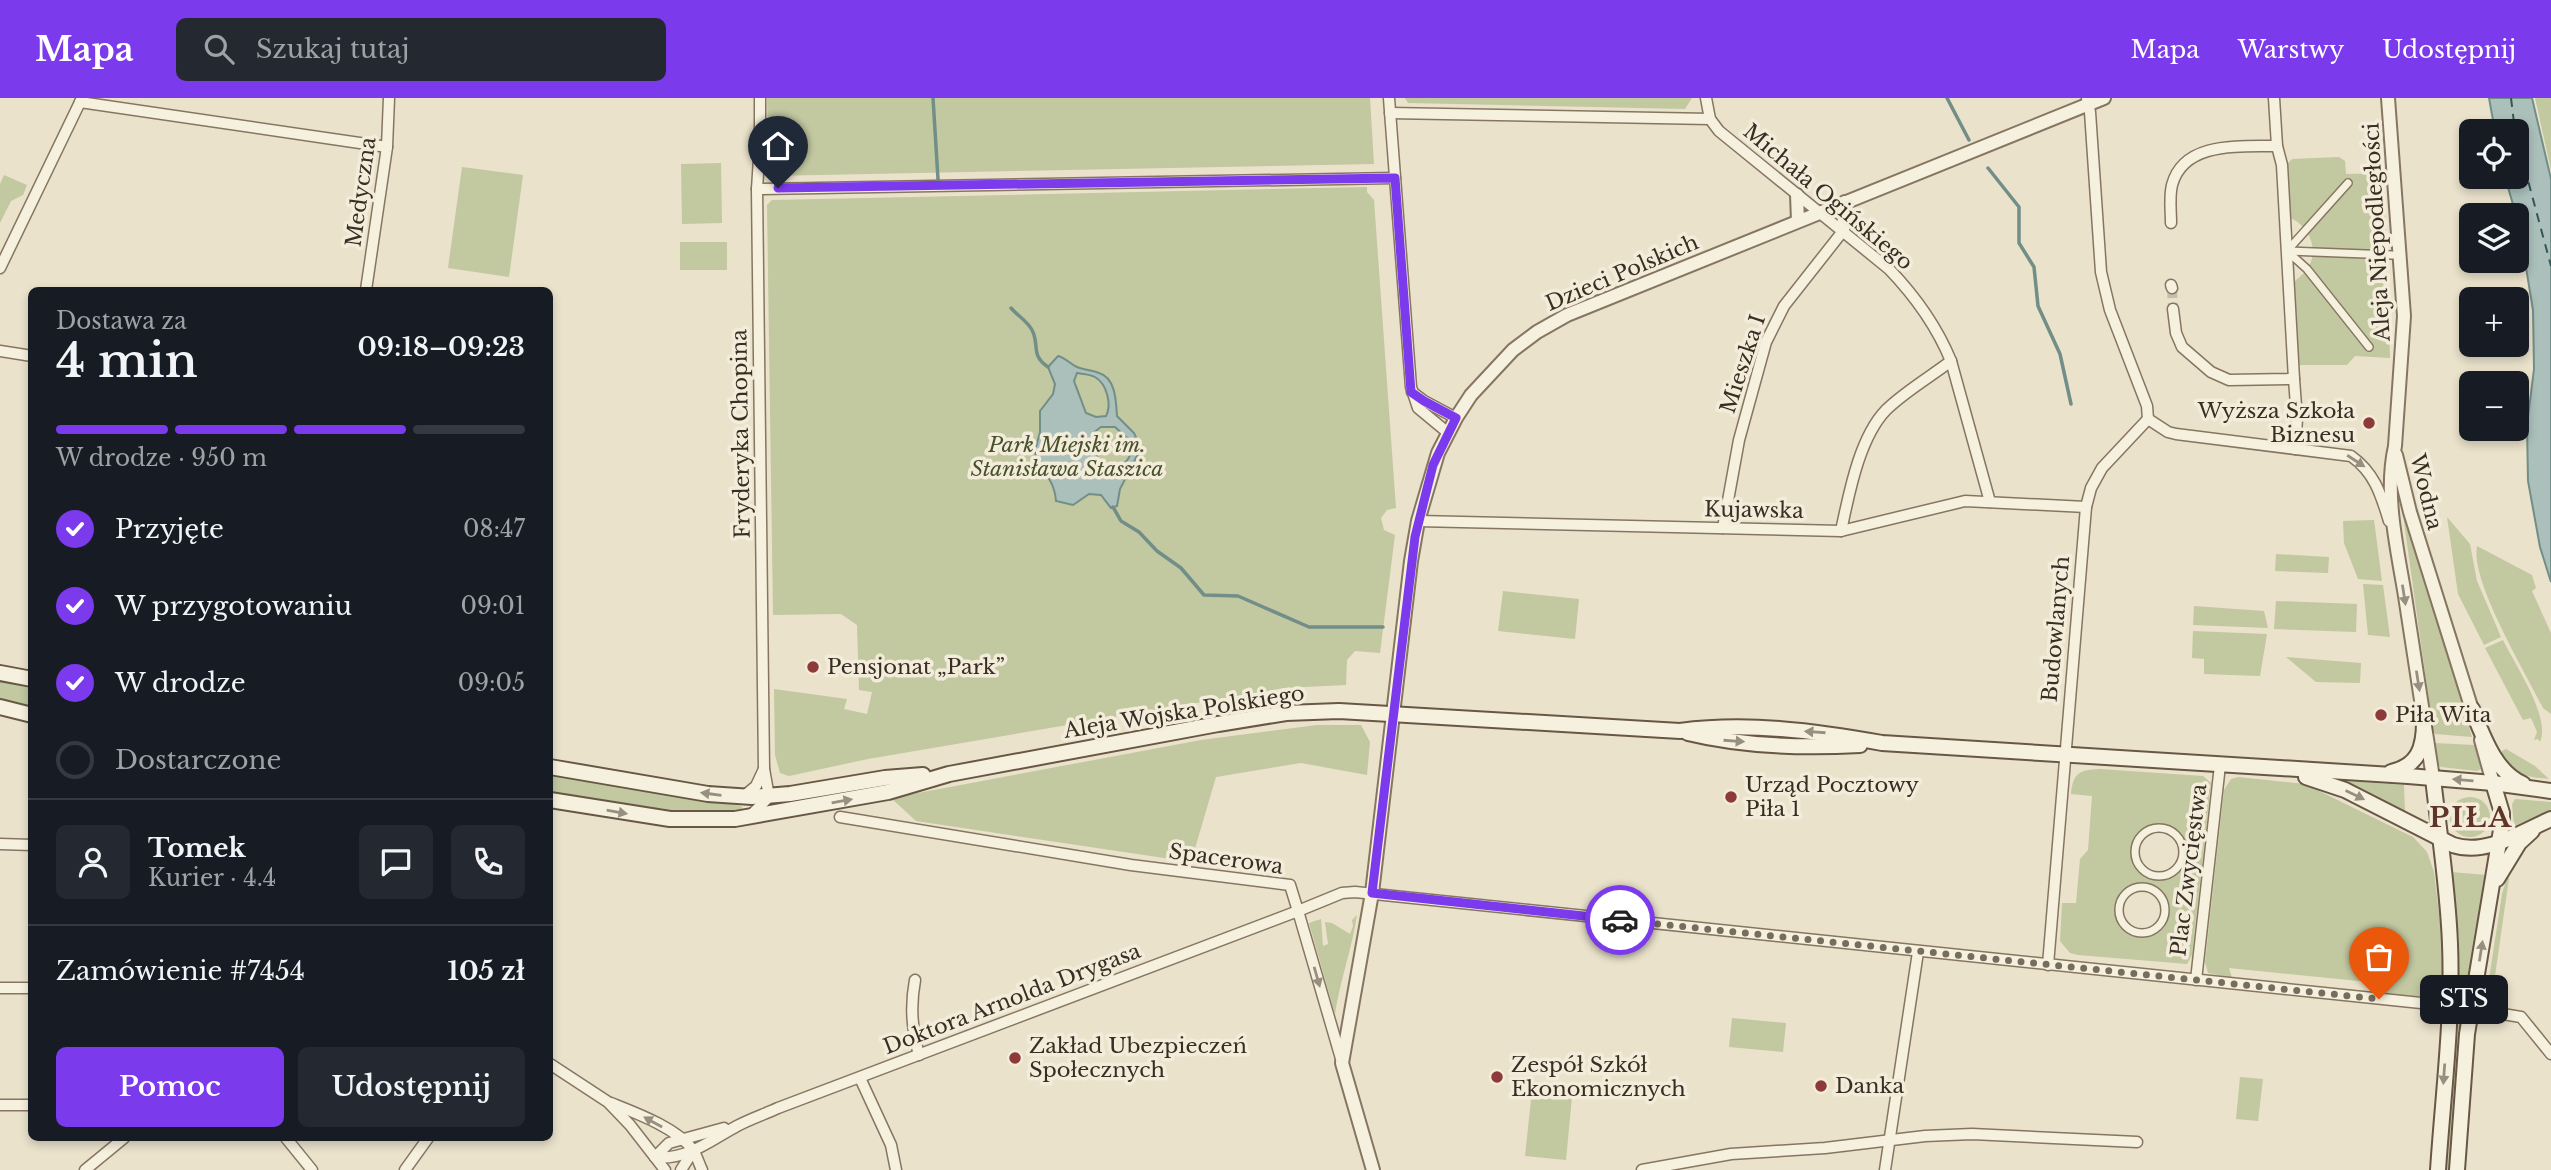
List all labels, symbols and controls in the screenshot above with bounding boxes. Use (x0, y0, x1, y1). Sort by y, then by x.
search box (176, 18, 666, 81)
text: Mapa (35, 29, 134, 70)
icon: search (200, 30, 238, 68)
text: Szukaj tutaj (256, 33, 409, 65)
text: Mapa (2131, 35, 2200, 64)
text: Warstwy (2238, 35, 2344, 64)
text: Udostępnij (2382, 35, 2516, 64)
pin (748, 116, 808, 188)
street label: Michała Ogińskiego (1738, 118, 1918, 276)
map controls (2459, 119, 2529, 441)
button: locate (2459, 119, 2529, 189)
street label: Aleja Niepodległości (2358, 122, 2396, 343)
icon: home (759, 127, 797, 165)
street label: Medyczna (340, 135, 382, 249)
button: layers (2459, 203, 2529, 273)
street label: Dzieci Polskich (1542, 229, 1702, 317)
button: + (2459, 287, 2529, 357)
text: Dostawa za (56, 307, 187, 335)
street label: Mieszka I (1715, 311, 1771, 417)
street label: Fryderyka Chopina (726, 329, 756, 539)
text: 09:18–09:23 (357, 331, 525, 363)
text: 4 min (56, 332, 198, 389)
button: − (2459, 371, 2529, 441)
place label: Wyższa Szkoła Biznesu (2197, 398, 2355, 448)
marker: Wyższa Szkoła Biznesu (2361, 415, 2377, 431)
park label: Park Miejski im. Stanisława Staszica (970, 432, 1164, 482)
text: W drodze · 950 m (56, 444, 267, 472)
street label: Wodna (2404, 450, 2448, 533)
one-way arrow (2346, 455, 2366, 468)
street label: Kujawska (1704, 496, 1804, 524)
icon: check (56, 510, 94, 548)
text: Przyjęte (115, 513, 224, 545)
text: 08:47 (463, 515, 525, 543)
street label: Budowlanych (2037, 555, 2075, 703)
one-way arrow (2399, 584, 2410, 606)
icon: check (56, 587, 94, 625)
text: W przygotowaniu (115, 590, 352, 622)
text: 09:01 (461, 592, 525, 620)
place label: Pensjonat „Park” (827, 654, 1005, 680)
marker: Pensjonat „Park” (805, 659, 821, 675)
icon: check (56, 664, 94, 702)
text: W drodze (115, 667, 246, 699)
text: 09:05 (458, 669, 525, 697)
one-way arrow (2413, 670, 2424, 692)
street label: Aleja Wojska Polskiego (1061, 680, 1306, 744)
place label: Piła Wita (2395, 702, 2492, 728)
marker: Piła Wita (2373, 707, 2389, 723)
one-way arrow (1803, 726, 1825, 737)
one-way arrow (1723, 735, 1745, 746)
text: Dostarczone (115, 744, 281, 776)
place label: Urząd Pocztowy Piła 1 (1745, 772, 1920, 822)
one-way arrow (2452, 774, 2474, 785)
street label: Plac Zwycięstwa (2166, 782, 2213, 958)
one-way arrow (700, 788, 722, 799)
marker: Urząd Pocztowy Piła 1 (1723, 789, 1739, 805)
one-way arrow (2345, 789, 2365, 801)
one-way arrow (831, 795, 853, 806)
district label: PIŁA (2429, 800, 2513, 835)
one-way arrow (606, 807, 628, 818)
button: person (56, 825, 130, 899)
button: chat (359, 825, 433, 899)
button: phone (451, 825, 525, 899)
text: Tomek (148, 832, 246, 864)
street label: Spacerowa (1167, 838, 1285, 880)
text: Kurier · 4.4 (148, 864, 276, 892)
courier (1585, 885, 1655, 955)
icon: car (1601, 901, 1639, 939)
pin (2349, 927, 2409, 999)
street label: Doktora Arnolda Drygasa (880, 938, 1145, 1060)
icon: bag (2360, 938, 2398, 976)
one-way arrow (2476, 940, 2487, 962)
text: Zamówienie #7454 (56, 955, 305, 987)
text: 105 zł (448, 955, 525, 987)
one-way arrow (1312, 966, 1322, 987)
callout: STS (2421, 974, 2508, 1024)
text: STS (2440, 985, 2488, 1013)
place label: Zakład Ubezpieczeń Społecznych (1029, 1033, 1247, 1083)
button: Pomoc (56, 1047, 284, 1127)
button: Udostępnij (298, 1047, 525, 1127)
marker: Zakład Ubezpieczeń Społecznych (1007, 1050, 1023, 1066)
place label: Zespół Szkół Ekonomicznych (1511, 1052, 1686, 1102)
one-way arrow (2439, 1063, 2450, 1085)
marker: Zespół Szkół Ekonomicznych (1489, 1069, 1505, 1085)
place label: Danka (1835, 1073, 1904, 1099)
marker: Danka (1813, 1078, 1829, 1094)
one-way arrow (643, 1116, 663, 1128)

